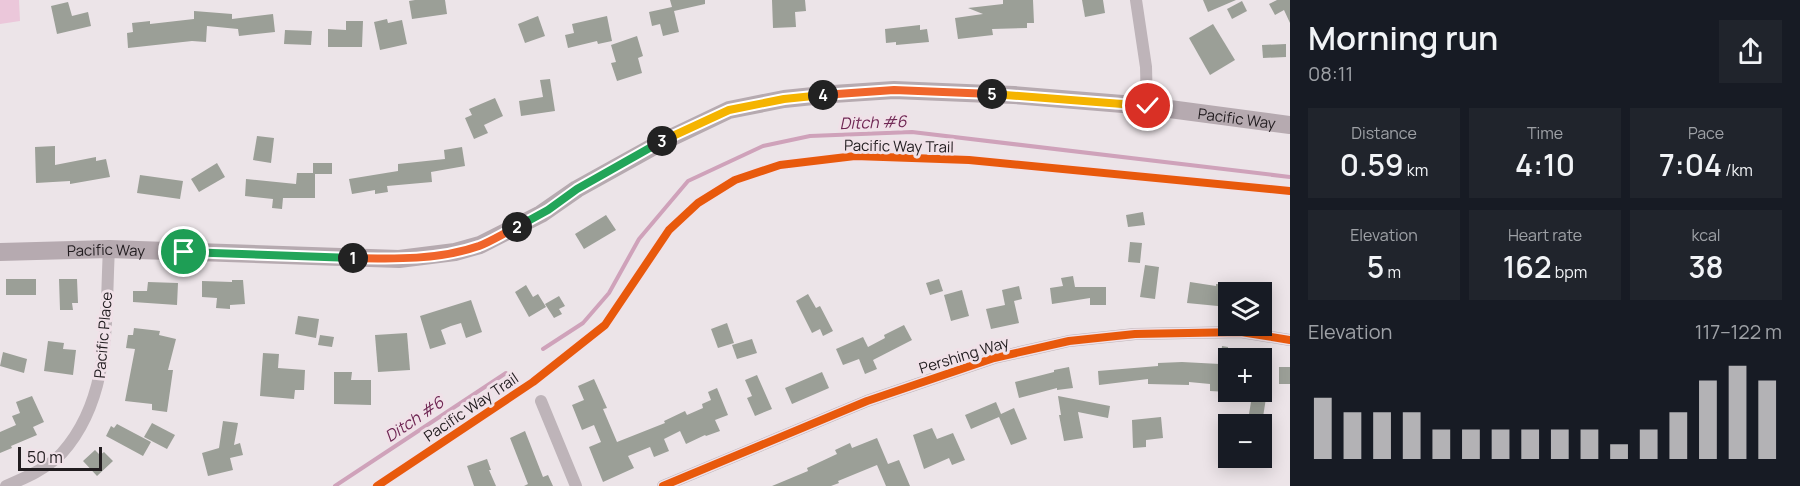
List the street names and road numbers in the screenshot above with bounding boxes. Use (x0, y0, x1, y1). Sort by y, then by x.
street label: Pacific Way (1197, 102, 1277, 134)
street label: Pacific Way Trail (844, 135, 954, 157)
street label: Pacific Way (67, 238, 145, 261)
street label: Pacific Place (89, 291, 117, 379)
street label: Pershing Way (916, 331, 1012, 379)
street label: Pacific Way Trail (420, 368, 522, 446)

